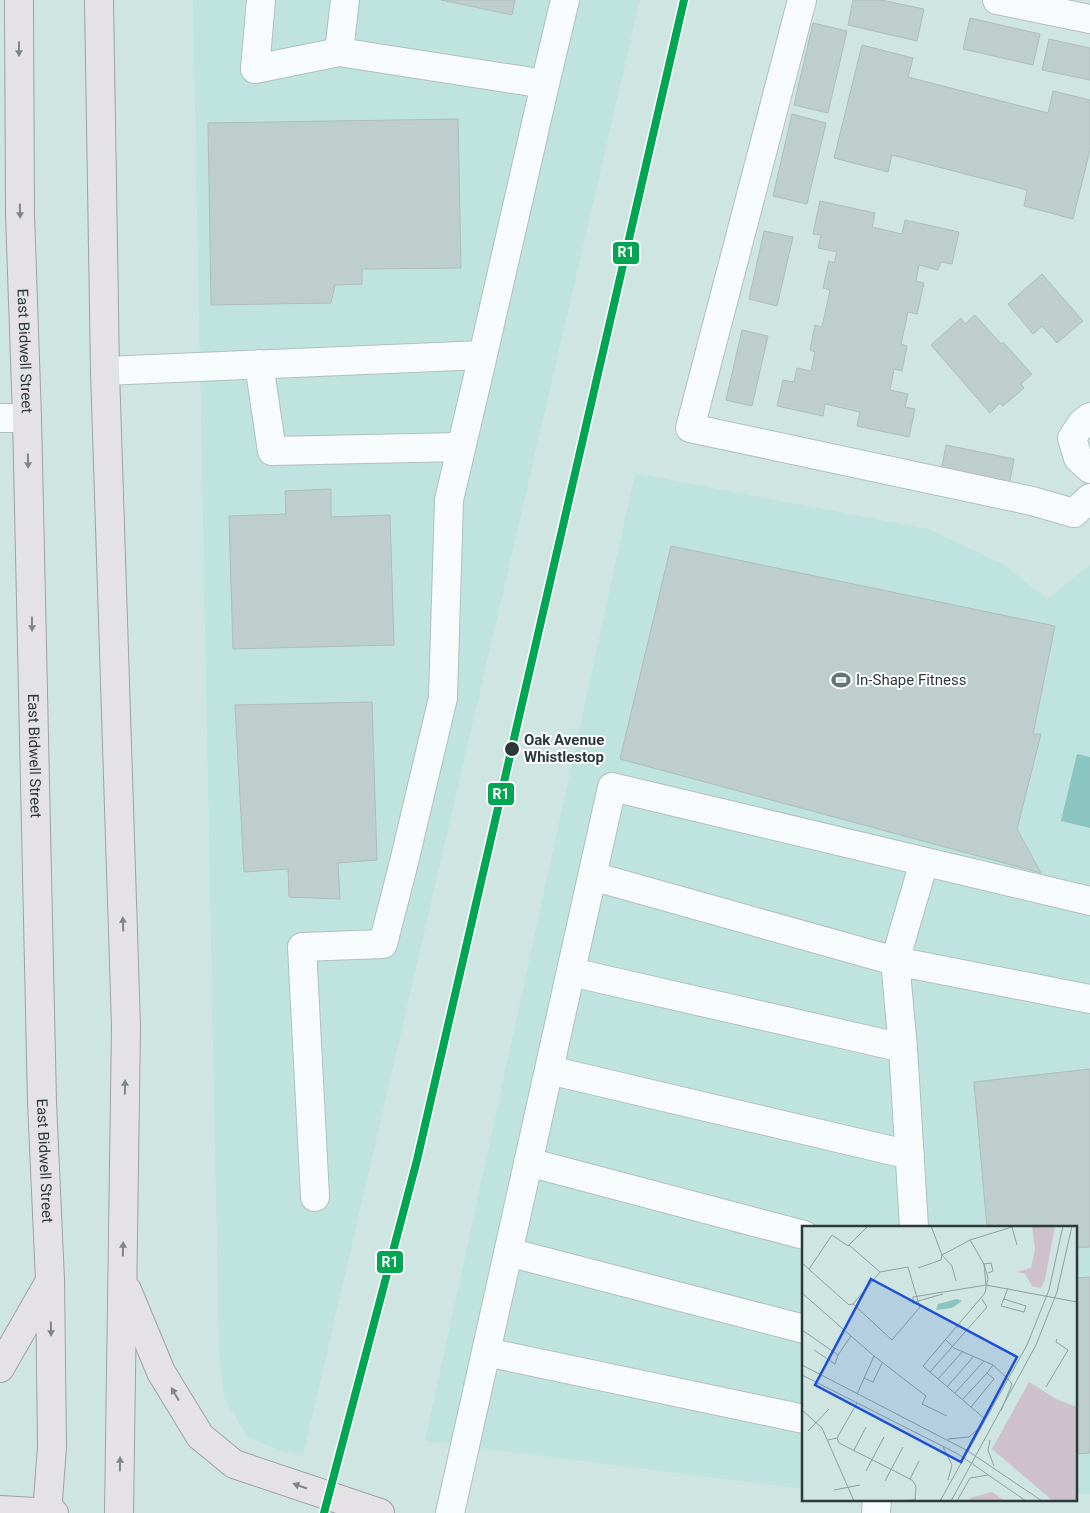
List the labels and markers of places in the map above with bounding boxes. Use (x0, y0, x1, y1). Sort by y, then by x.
sports icon: In-Shape Fitness (830, 669, 852, 691)
place label: In-Shape Fitness (856, 671, 967, 689)
place label: Oak Avenue Whistlestop (524, 731, 604, 766)
marker: Oak Avenue Whistlestop (503, 740, 521, 758)

